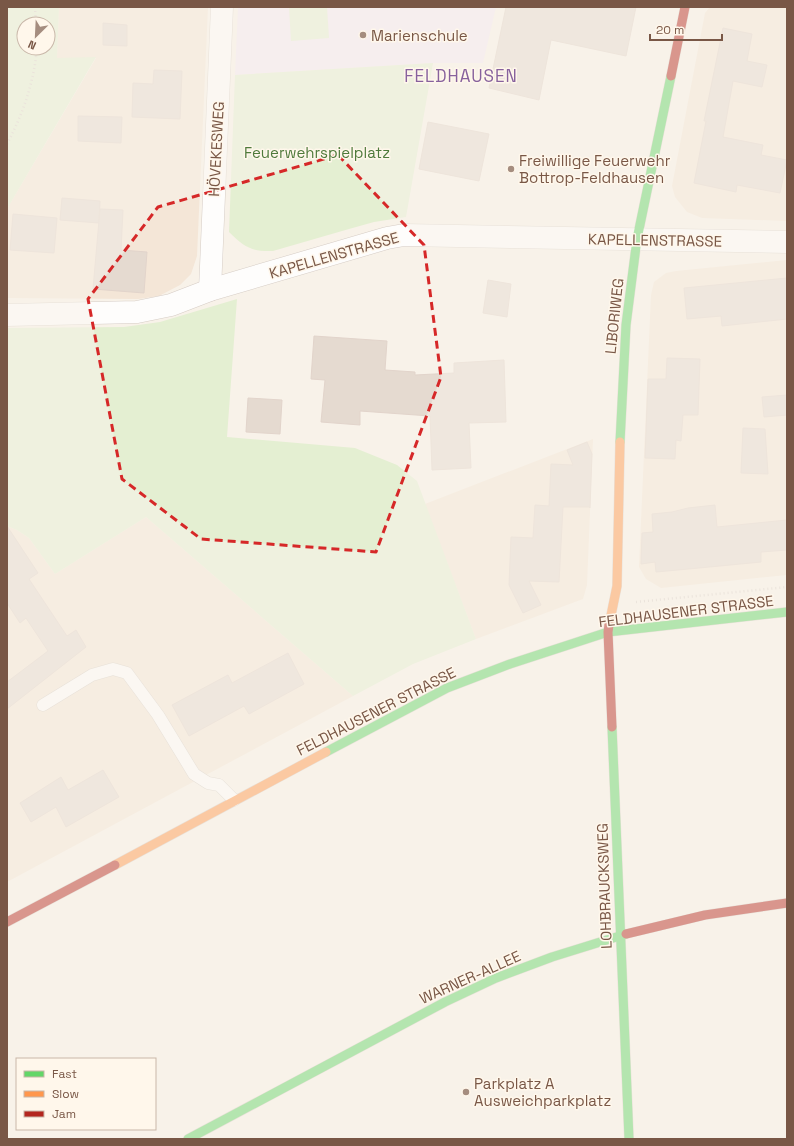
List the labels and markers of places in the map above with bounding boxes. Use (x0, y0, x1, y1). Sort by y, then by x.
place label: Marienschule (371, 26, 468, 45)
marker: Marienschule (358, 30, 368, 40)
place label: Freiwillige Feuerwehr Bottrop-Feldhausen (519, 151, 671, 187)
marker: Freiwillige Feuerwehr Bottrop-Feldhausen (506, 164, 516, 174)
place label: Parkplatz A Ausweichparkplatz (474, 1074, 611, 1110)
marker: Parkplatz A Ausweichparkplatz (461, 1087, 471, 1097)

